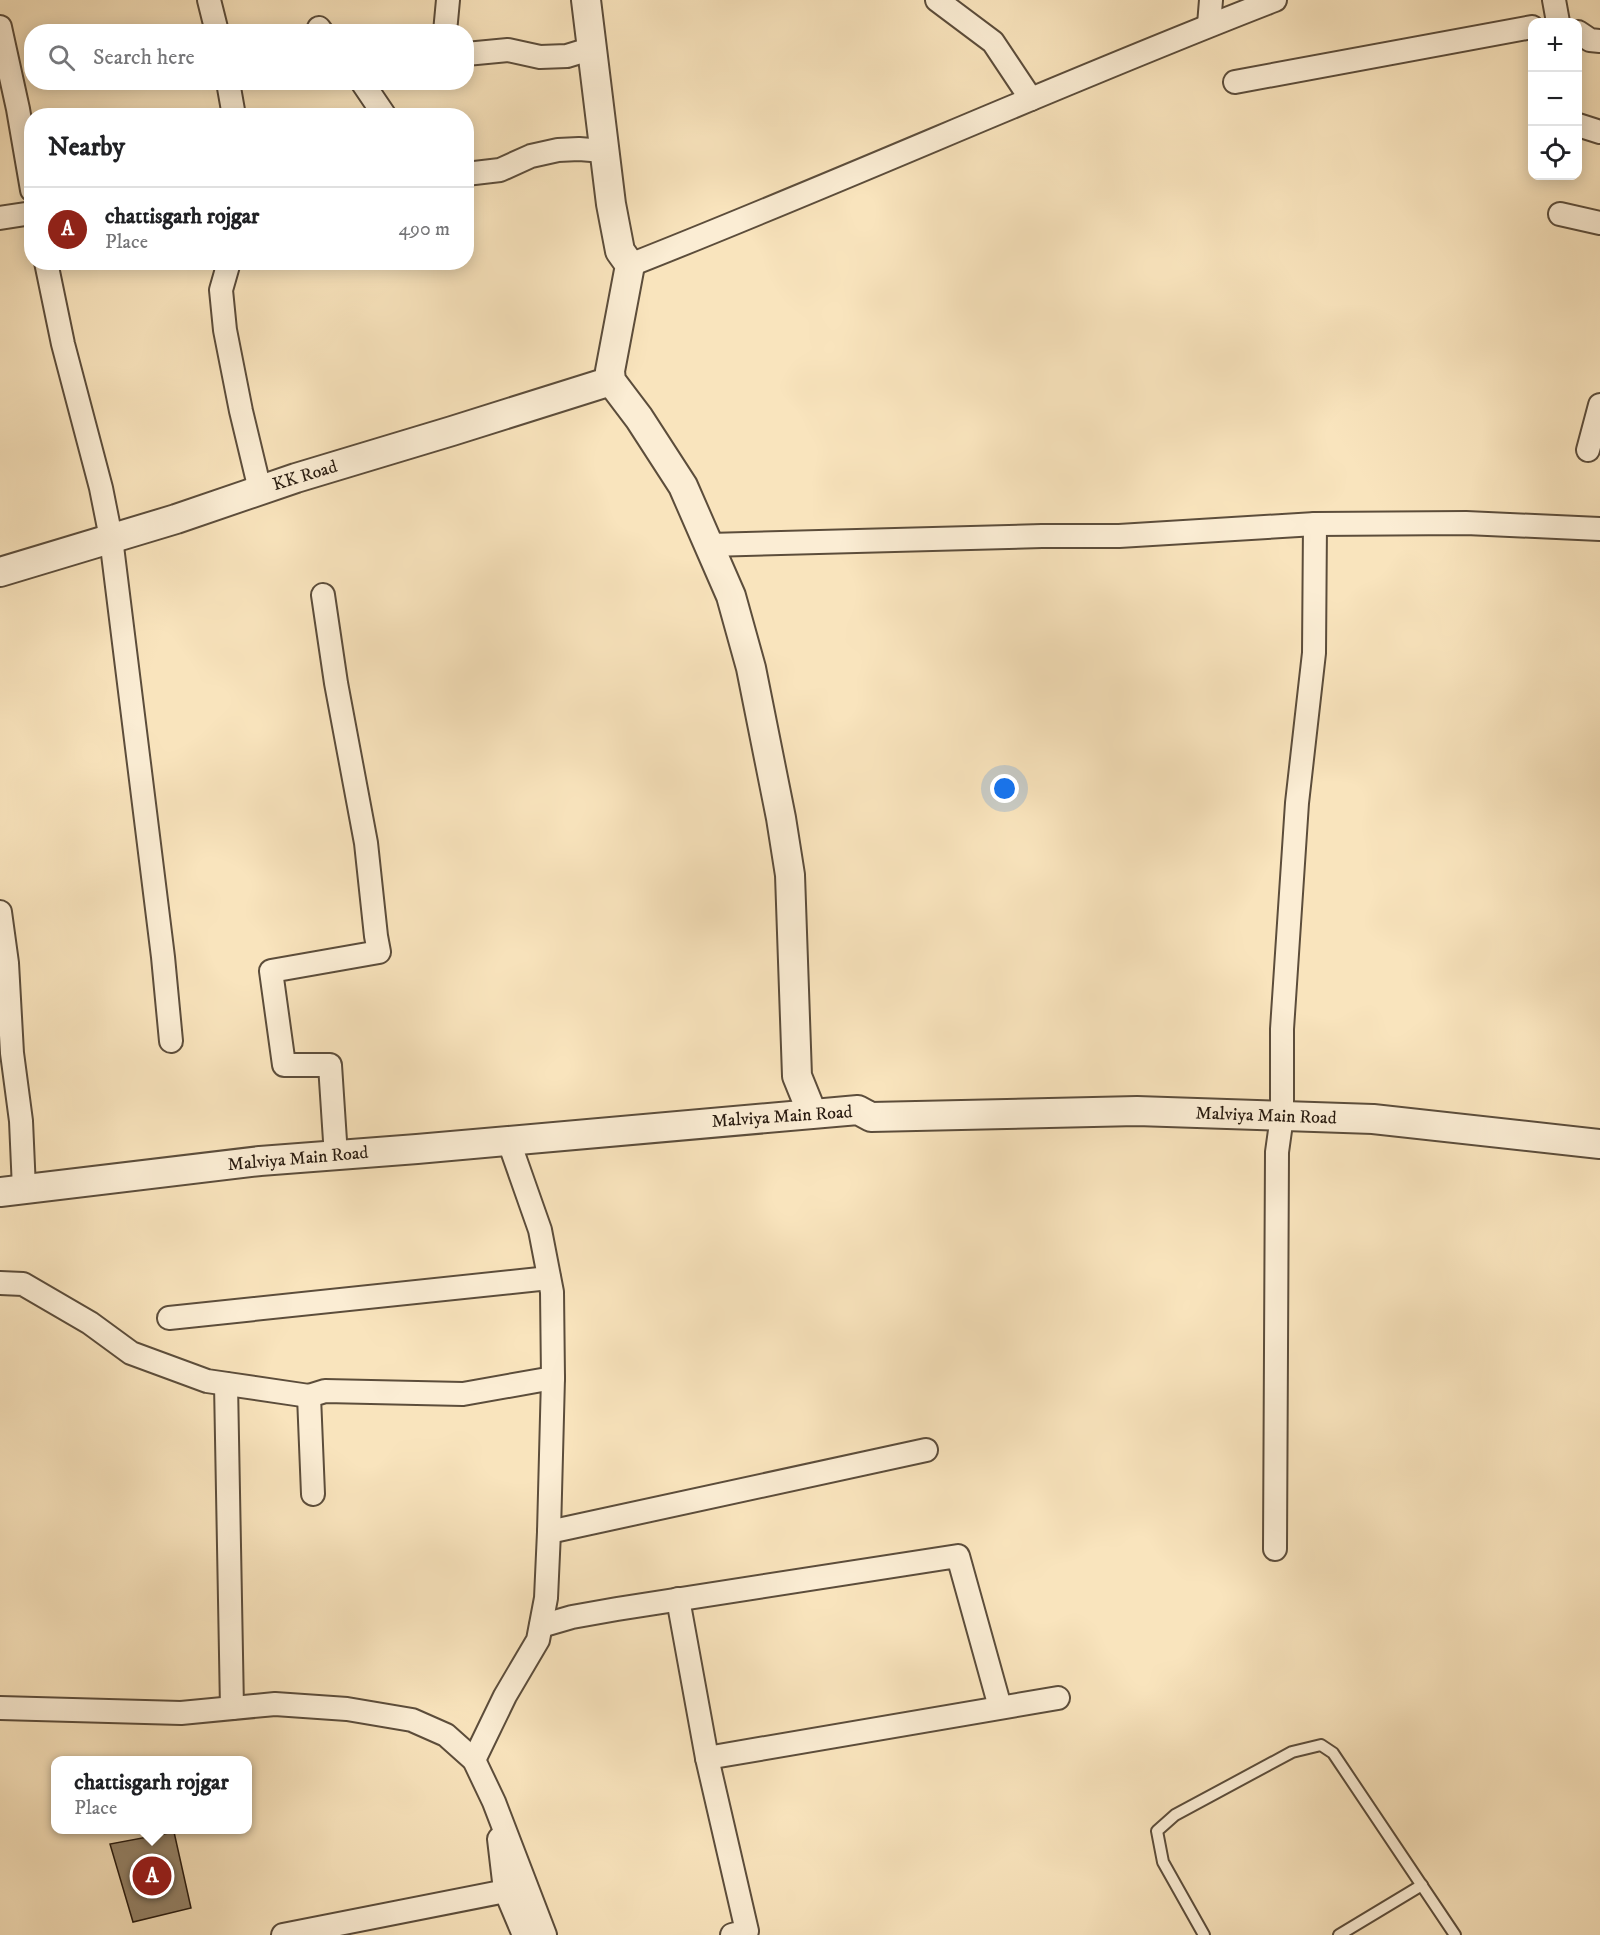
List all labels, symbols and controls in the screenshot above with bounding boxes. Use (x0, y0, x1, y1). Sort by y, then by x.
map controls (1528, 18, 1582, 180)
button: + (1528, 18, 1582, 72)
search box (24, 24, 474, 90)
icon: search (45, 41, 78, 74)
text: Search here (93, 44, 195, 71)
button: − (1528, 72, 1582, 126)
button: locate (1528, 126, 1582, 180)
text: Nearby (48, 131, 125, 164)
text: chattisgarh rojgar (105, 203, 259, 230)
text: A (61, 217, 74, 242)
text: 490 m (398, 217, 450, 242)
text: Place (105, 230, 148, 255)
street label: KK Road (270, 456, 340, 496)
your location (990, 774, 1019, 803)
street label: Malviya Main Road (711, 1101, 853, 1133)
street label: Malviya Main Road (1195, 1103, 1337, 1129)
street label: Malviya Main Road (227, 1142, 369, 1176)
popup (51, 1756, 252, 1834)
text: chattisgarh rojgar (74, 1769, 229, 1796)
text: Place (74, 1796, 117, 1821)
pin: A (132, 1854, 172, 1898)

